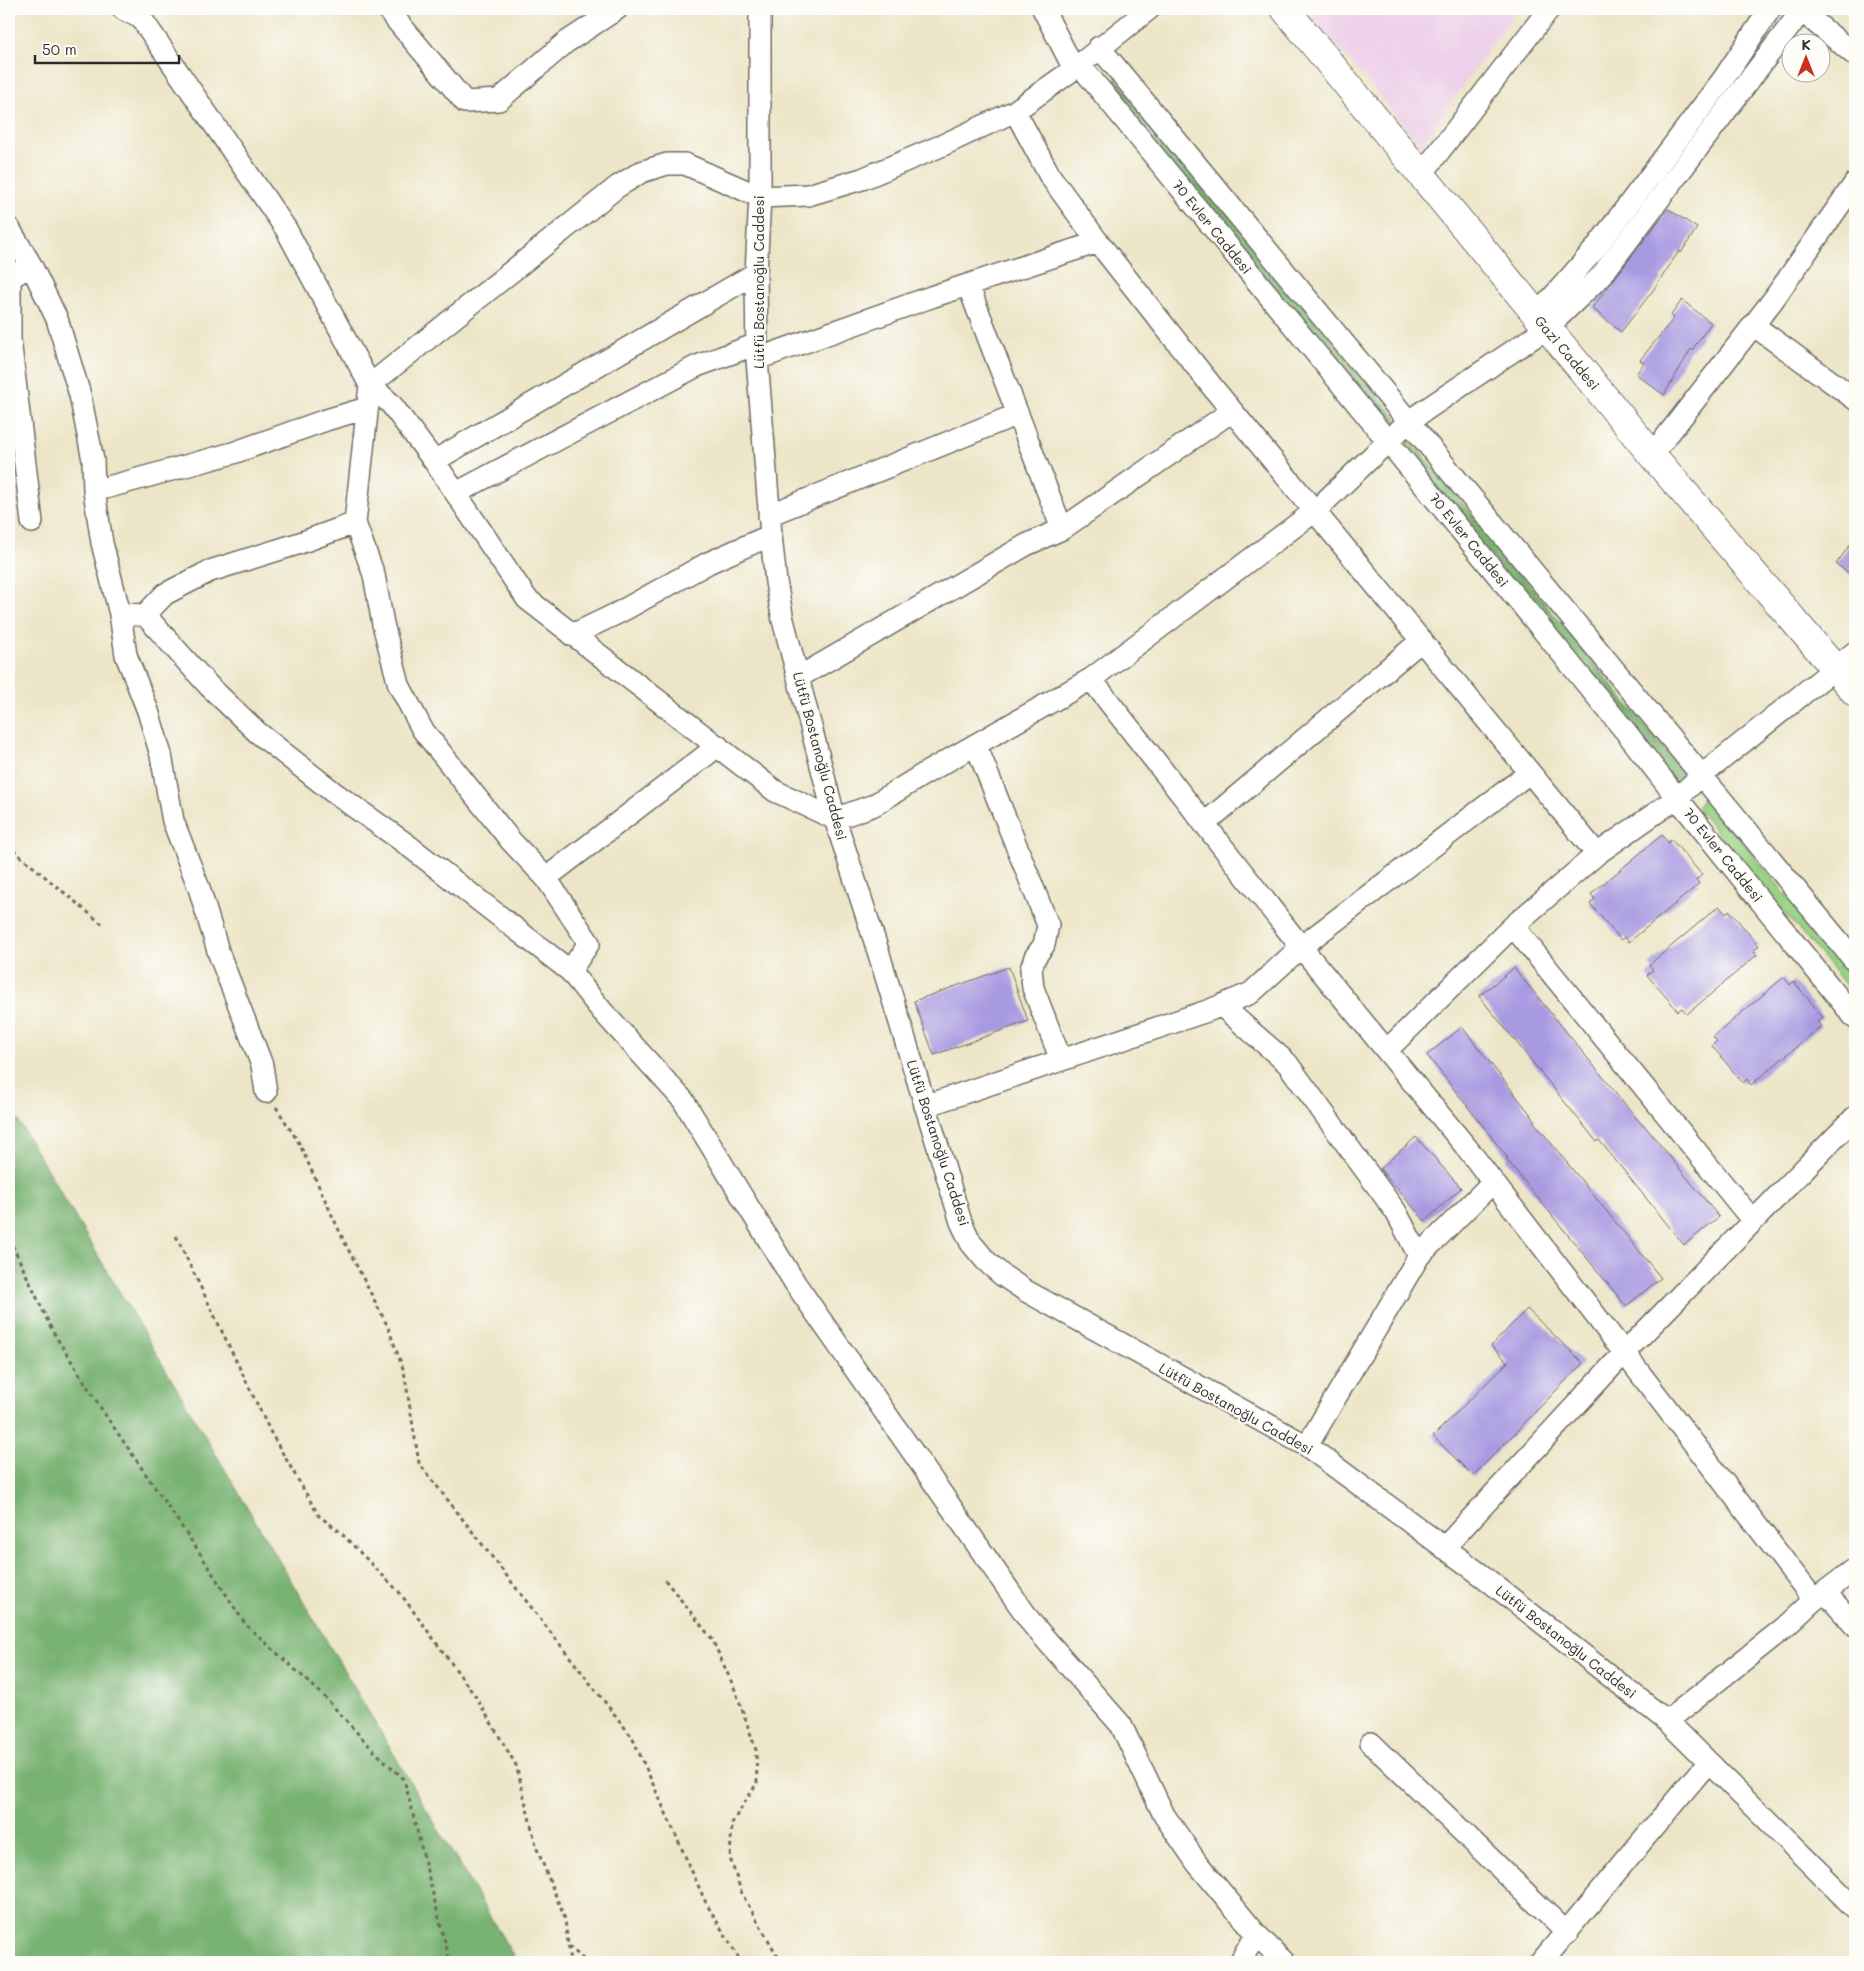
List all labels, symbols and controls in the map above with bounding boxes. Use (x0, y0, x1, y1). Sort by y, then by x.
scale bar (35, 32, 179, 64)
north arrow (1782, 32, 1832, 82)
text: K (1801, 35, 1811, 54)
text: 50 m (42, 39, 77, 59)
street label: 70 Evler Caddesi (1168, 176, 1256, 278)
street label: Lütfü Bostanoğlu Caddesi (749, 195, 768, 369)
street label: Gazi Caddesi (1531, 311, 1604, 394)
street label: 70 Evler Caddesi (1425, 489, 1513, 591)
street label: Lütfü Bostanoğlu Caddesi (789, 670, 852, 842)
street label: 70 Evler Caddesi (1679, 804, 1767, 906)
street label: Lütfü Bostanoğlu Caddesi (903, 1057, 974, 1228)
street label: Lütfü Bostanoğlu Caddesi (1156, 1358, 1317, 1459)
street label: Lütfü Bostanoğlu Caddesi (1492, 1581, 1641, 1703)

